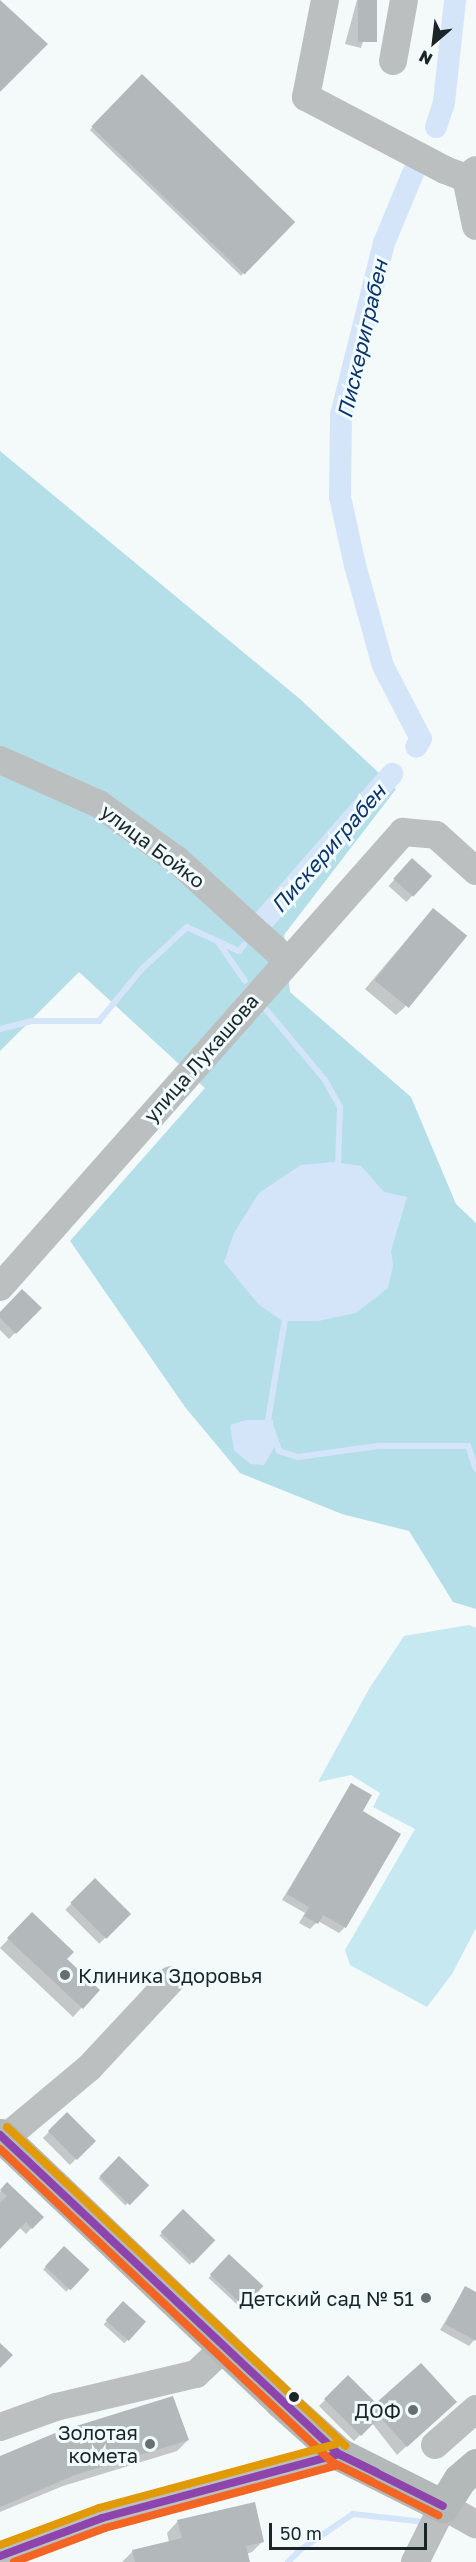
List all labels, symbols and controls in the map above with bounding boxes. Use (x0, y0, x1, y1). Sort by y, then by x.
north arrow (404, 12, 464, 72)
text: N (415, 46, 436, 70)
water label: Пискериграбен (332, 257, 392, 421)
water label: Пискериграбен (266, 779, 390, 917)
street label: улица Бойко (96, 799, 210, 893)
street label: улица Лукашова (139, 989, 263, 1127)
place label: Клиника Здоровья (78, 1963, 262, 1987)
marker: Клиника Здоровья (56, 1966, 74, 1984)
place label: Детский сад № 51 (239, 2286, 414, 2310)
marker: Детский сад № 51 (419, 2291, 433, 2305)
unlabelled marker (288, 2391, 300, 2403)
place label: ДОФ (355, 2398, 401, 2422)
marker: ДОФ (406, 2403, 420, 2417)
place label: Золотая комета (58, 2420, 138, 2467)
marker: Золотая комета (143, 2437, 157, 2451)
scale bar (272, 2511, 430, 2549)
text: 50 m (280, 2522, 322, 2544)

